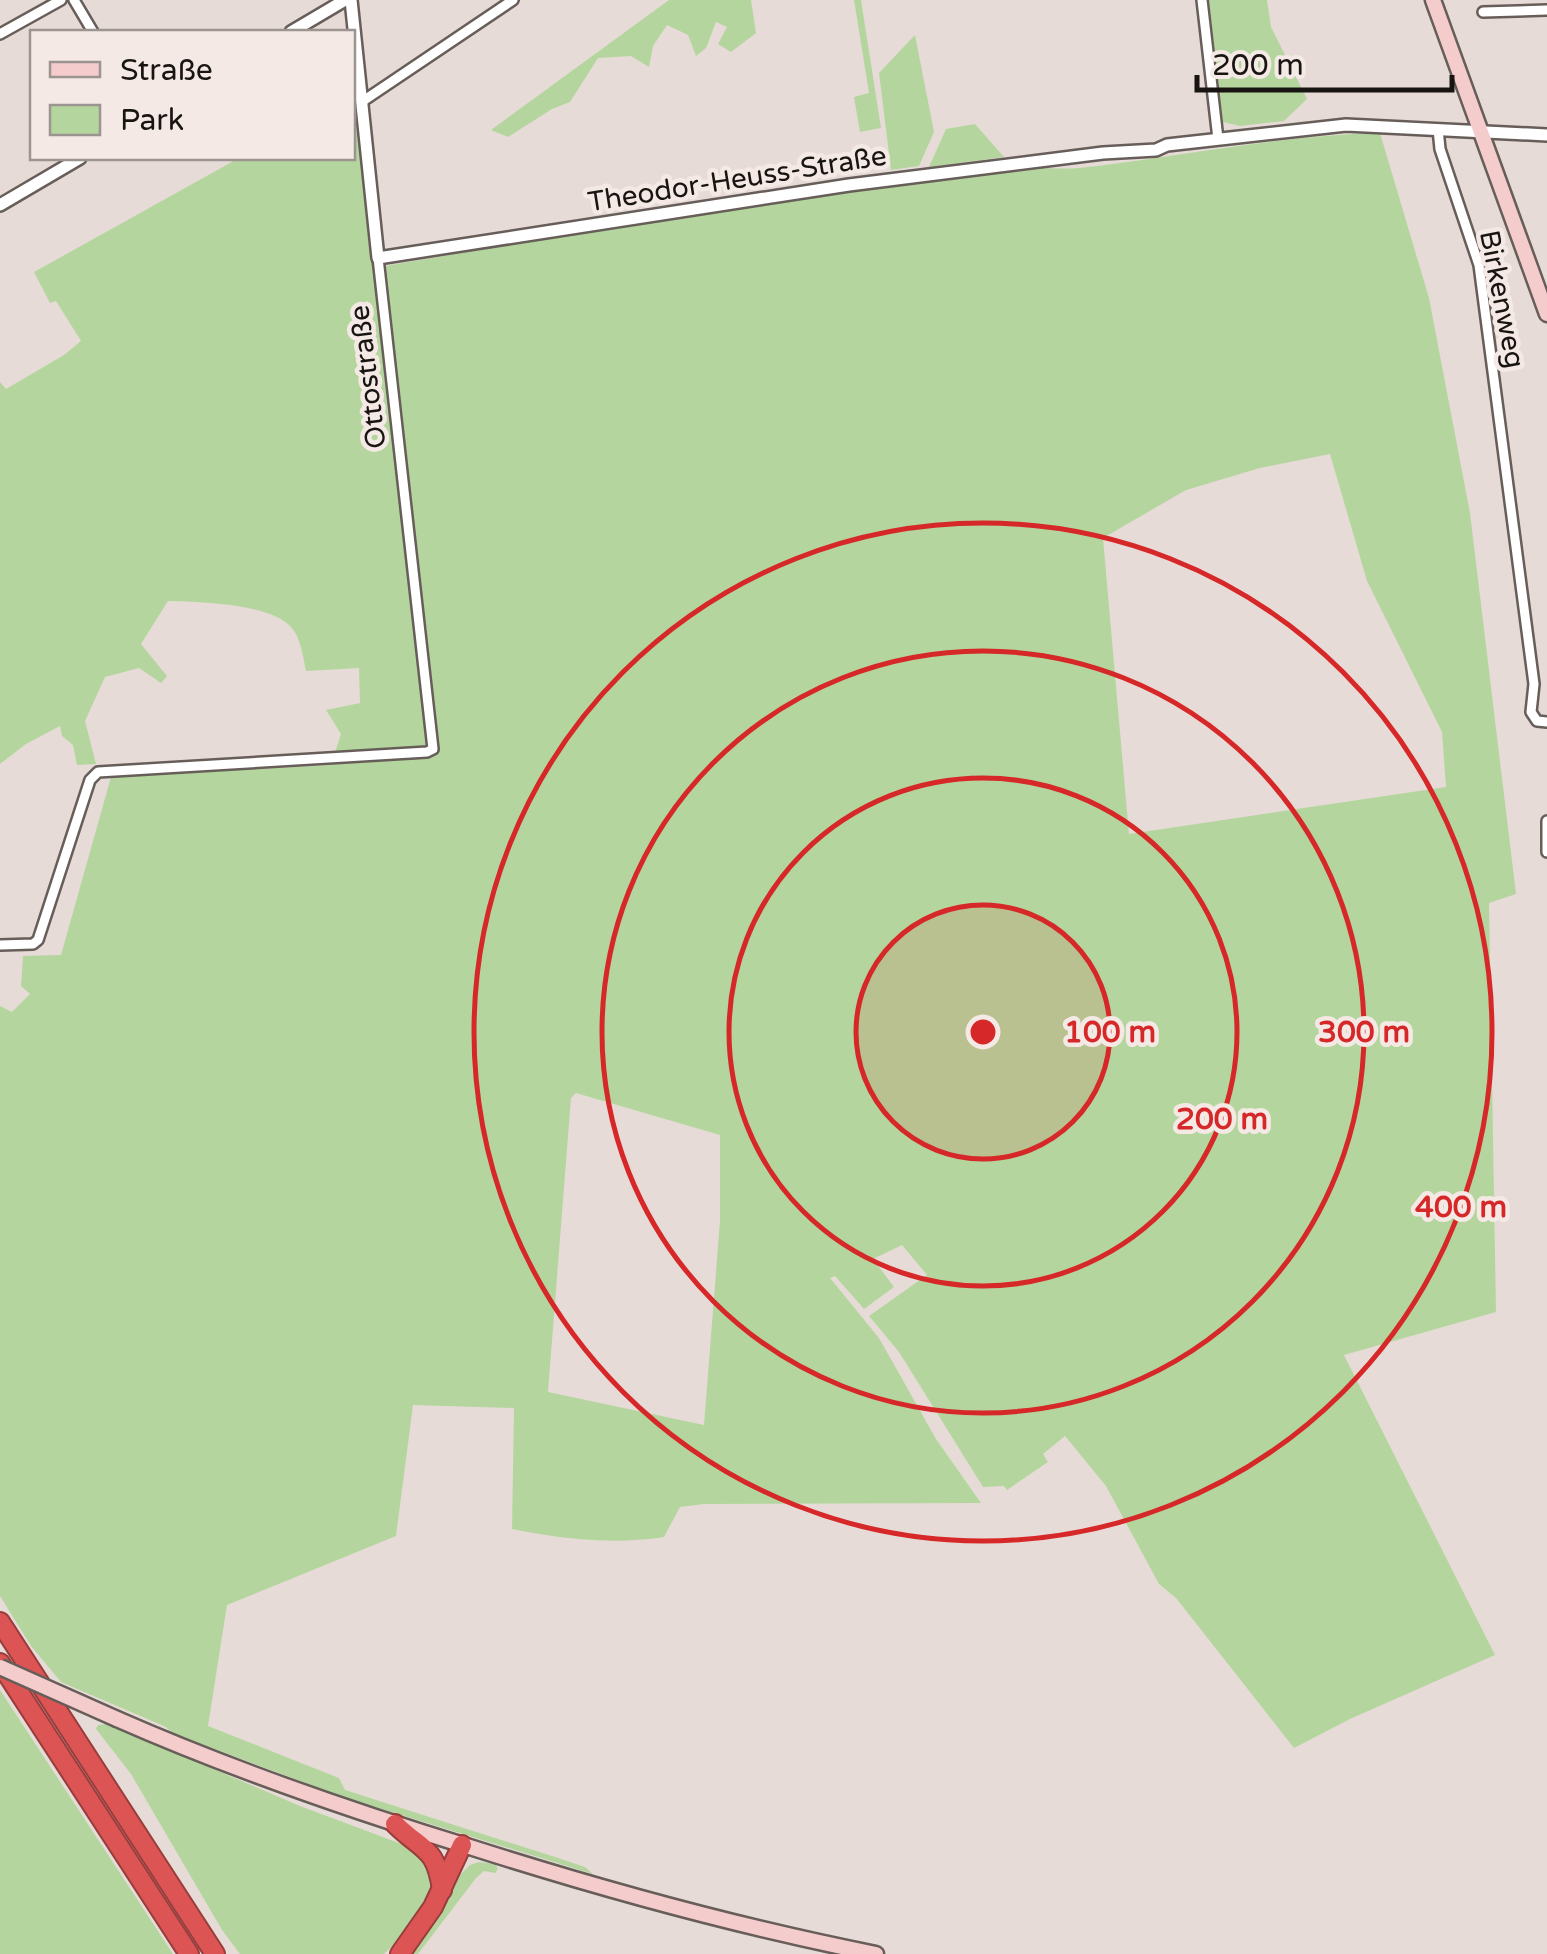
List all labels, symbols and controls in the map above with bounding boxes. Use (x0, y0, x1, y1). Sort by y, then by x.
legend (30, 30, 355, 160)
scale bar (1197, 30, 1452, 92)
text: 200 m (1212, 47, 1304, 84)
text: Straße (120, 52, 213, 89)
text: Park (120, 102, 184, 139)
street label: Theodor-Heuss-Straße (585, 139, 889, 219)
street label: Birkenweg (1472, 227, 1532, 371)
street label: Ottostraße (342, 303, 394, 451)
centre of rings (965, 1014, 1001, 1050)
text: 100 m (1064, 1014, 1156, 1051)
text: 300 m (1318, 1014, 1410, 1051)
text: 200 m (1176, 1101, 1268, 1138)
text: 400 m (1415, 1189, 1507, 1226)

